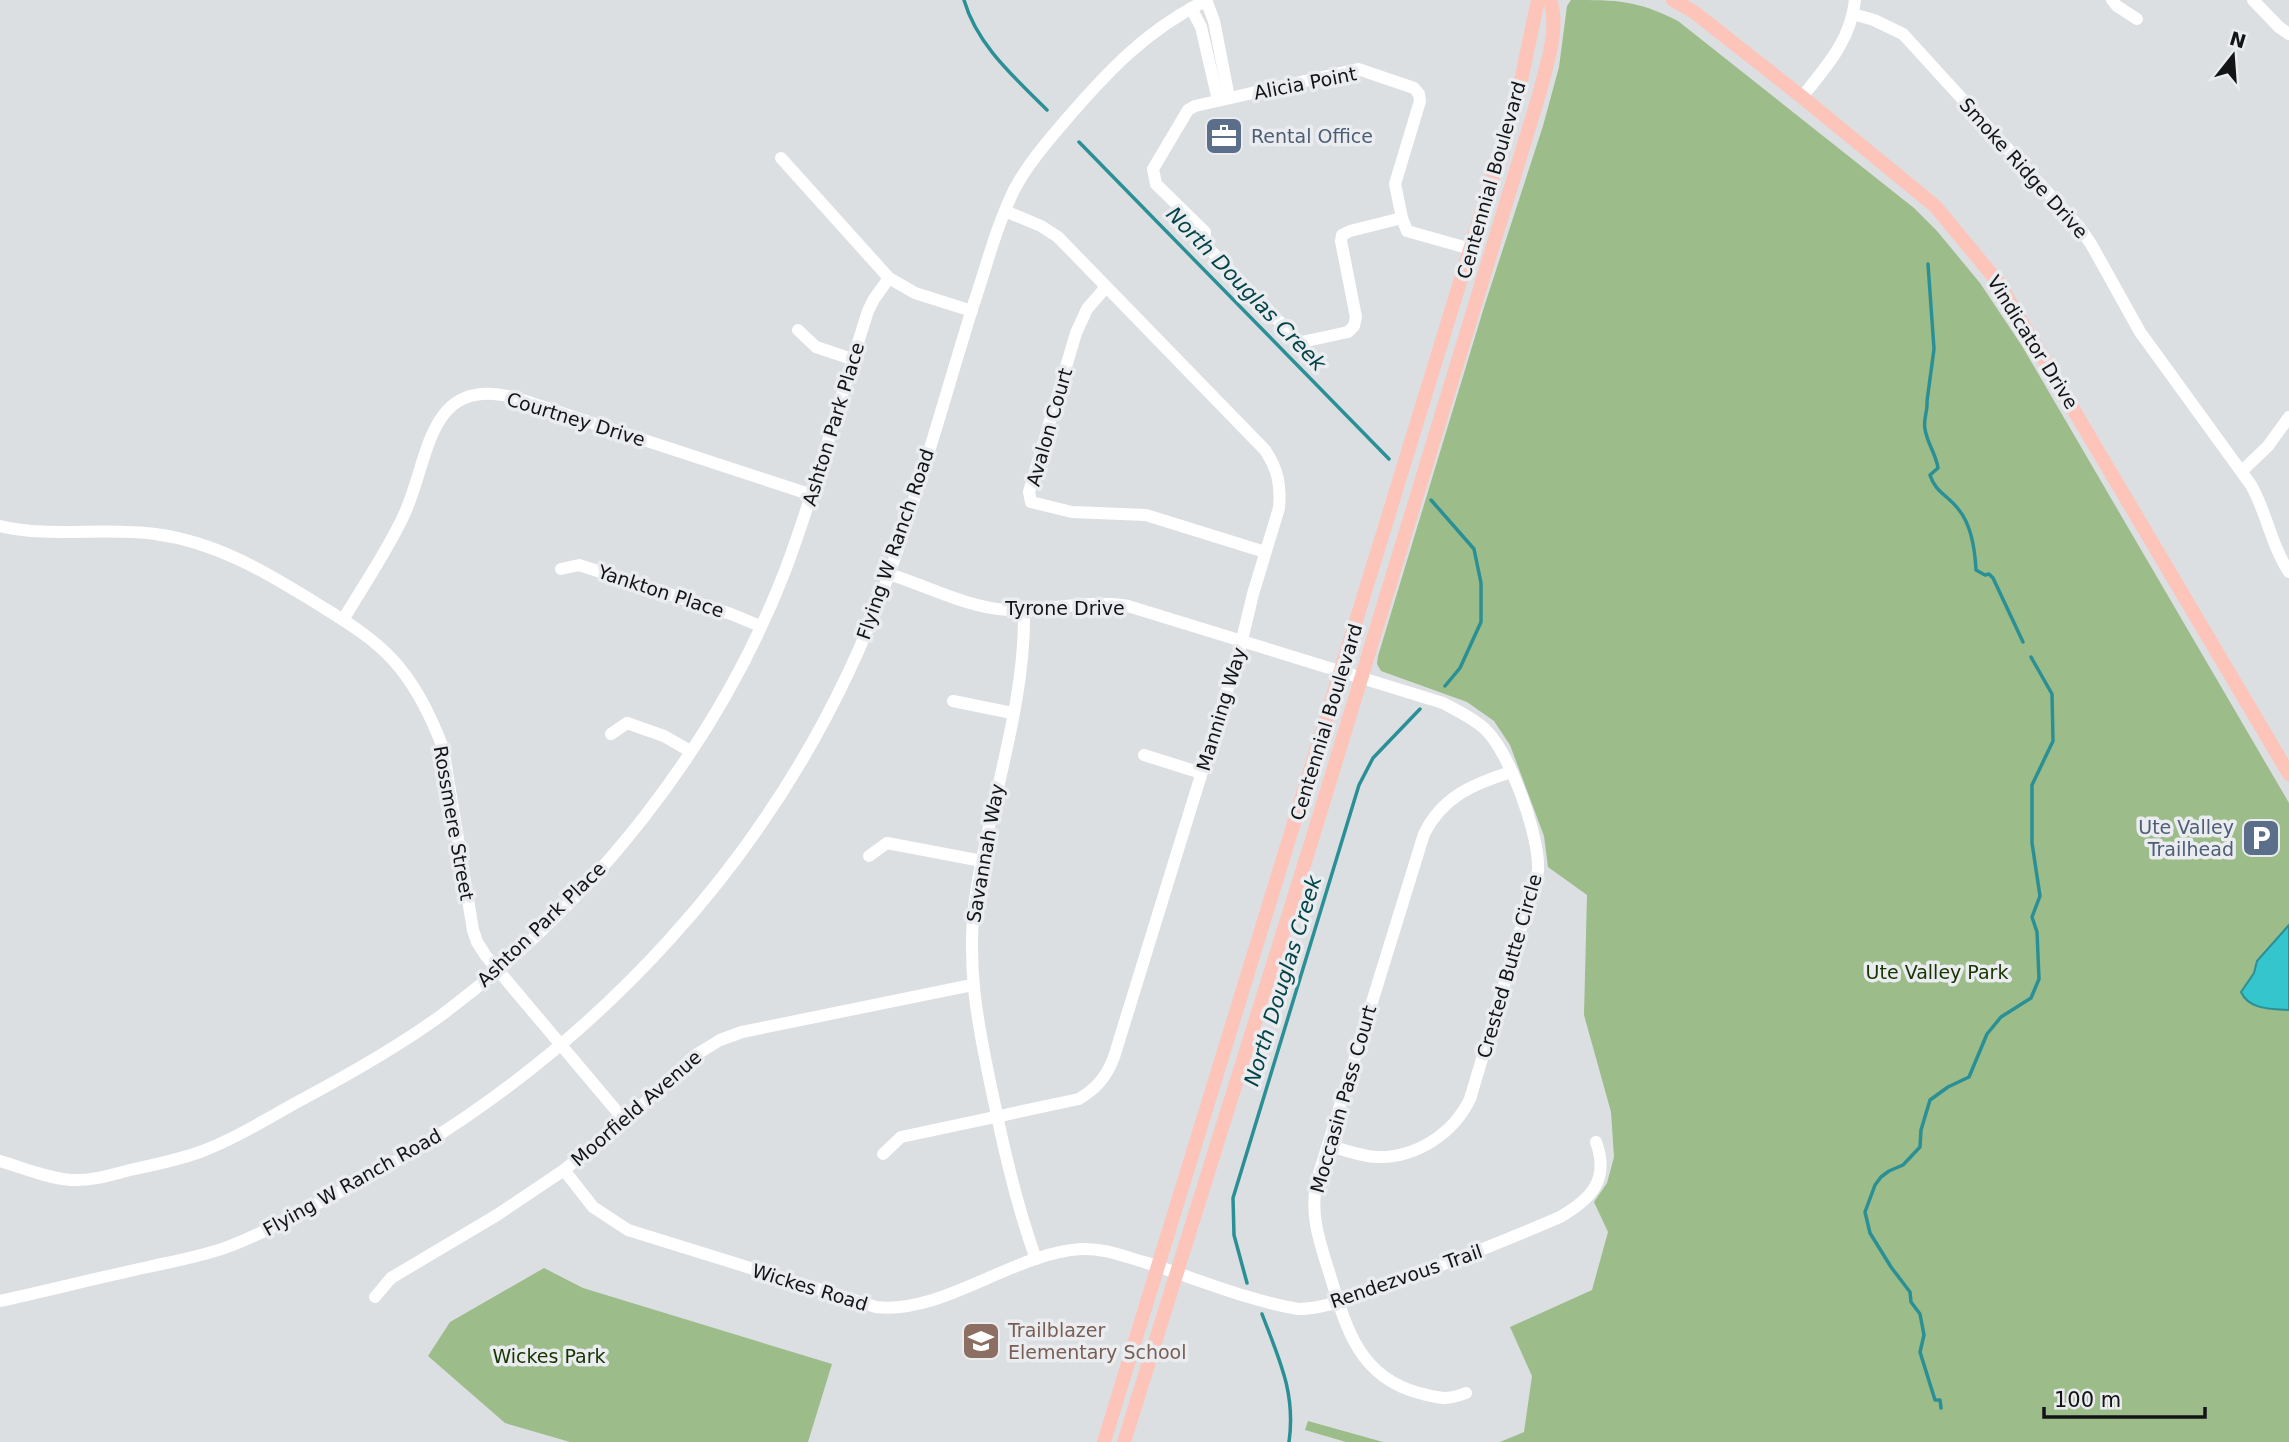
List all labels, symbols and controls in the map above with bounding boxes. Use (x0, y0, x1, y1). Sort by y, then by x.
north arrow (2198, 21, 2268, 91)
text: N (2227, 27, 2249, 53)
street label: Alicia Point (1252, 62, 1358, 104)
street label: Centennial Boulevard (1452, 79, 1530, 281)
street label: Smoke Ridge Drive (1955, 93, 2093, 243)
office icon: Rental Office (1203, 115, 1245, 157)
place label: Rental Office (1251, 125, 1373, 147)
water label: North Douglas Creek (1161, 202, 1331, 377)
street label: Vindicator Drive (1983, 271, 2083, 413)
street label: Ashton Park Place (798, 340, 868, 508)
street label: Avalon Court (1022, 365, 1076, 489)
street label: Courtney Drive (504, 387, 648, 451)
street label: Flying W Ranch Road (852, 446, 938, 642)
street label: Yankton Place (594, 560, 727, 622)
street label: Tyrone Drive (1004, 597, 1125, 619)
street label: Centennial Boulevard (1286, 621, 1366, 823)
street label: Manning Way (1192, 645, 1250, 773)
street label: Rossmere Street (430, 744, 478, 902)
street label: Savannah Way (962, 782, 1008, 924)
place label: Ute Valley Trailhead (2138, 816, 2234, 860)
parking icon: Ute Valley Trailhead (2240, 817, 2282, 859)
street label: Ashton Park Place (472, 857, 610, 991)
street label: Crested Butte Circle (1472, 871, 1546, 1061)
water label: North Douglas Creek (1240, 872, 1327, 1089)
park label: Ute Valley Park (1866, 961, 2008, 983)
street label: Moccasin Pass Court (1306, 1003, 1380, 1195)
street label: Moorfield Avenue (566, 1046, 706, 1170)
street label: Flying W Ranch Road (259, 1124, 445, 1240)
street label: Rendezvous Trail (1327, 1240, 1485, 1312)
street label: Wickes Road (750, 1259, 870, 1315)
place label: Trailblazer Elementary School (1007, 1319, 1186, 1363)
school or university icon: Trailblazer Elementary School (960, 1320, 1002, 1362)
park label: Wickes Park (492, 1345, 606, 1367)
scale bar (2044, 1376, 2205, 1420)
text: 100 m (2054, 1388, 2121, 1412)

